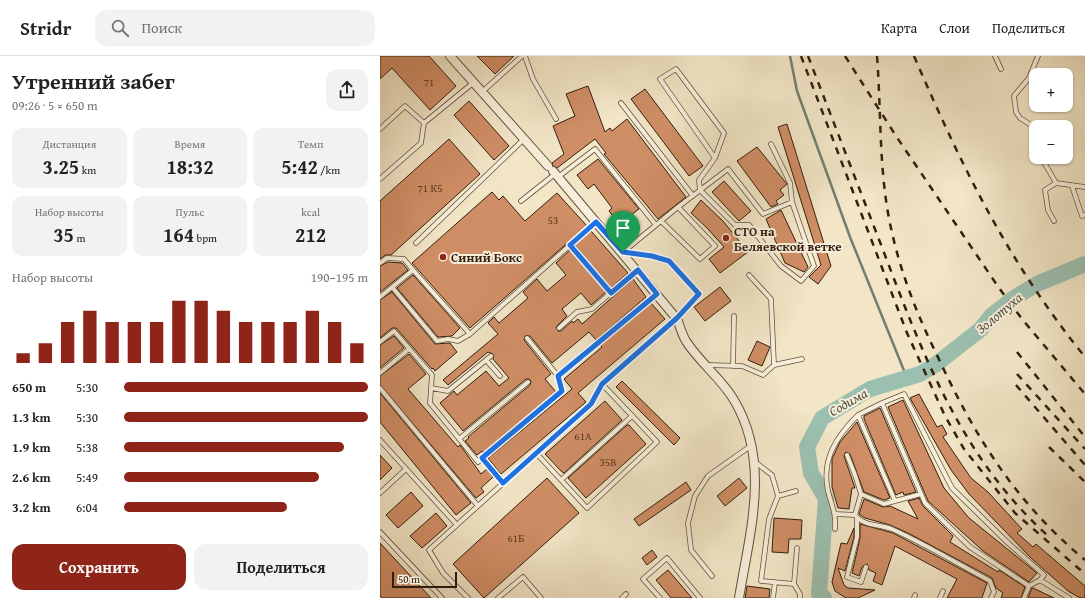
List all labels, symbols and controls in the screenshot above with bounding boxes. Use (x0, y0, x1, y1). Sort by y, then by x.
search box (95, 10, 375, 46)
text: Stridr (20, 14, 71, 42)
icon: search (109, 17, 131, 39)
text: Поиск (141, 17, 182, 38)
text: Карта (881, 18, 917, 38)
text: Слои (939, 18, 970, 38)
text: Поделиться (992, 18, 1065, 38)
text: Утренний забег (12, 65, 175, 97)
map controls (1029, 68, 1073, 164)
button: + (1029, 68, 1073, 112)
button: share (326, 69, 368, 111)
house number: 71 (424, 74, 434, 90)
text: 09:26 · 5 × 650 m (12, 96, 98, 115)
button: − (1029, 120, 1073, 164)
text: Дистанция (42, 136, 96, 152)
text: Время (175, 136, 205, 152)
text: Темп (298, 136, 323, 152)
text: 3.25 (42, 152, 79, 181)
text: 18:32 (166, 152, 214, 181)
text: 5:42 (281, 152, 318, 181)
text: km (79, 162, 96, 178)
text: /km (318, 162, 340, 178)
house number: 71 К5 (417, 180, 443, 196)
text: Набор высоты (35, 204, 104, 220)
text: Пульс (176, 204, 204, 220)
text: kcal (301, 204, 320, 220)
pin (606, 211, 640, 252)
house number: 53 (548, 212, 558, 228)
icon: arrive (612, 217, 634, 239)
text: 35 (53, 220, 74, 249)
text: 164 (163, 220, 194, 249)
text: 212 (295, 220, 326, 249)
place label: СТО на Беляевской ветке (734, 222, 842, 256)
text: m (74, 230, 85, 246)
text: bpm (194, 230, 217, 246)
marker: СТО на Беляевской ветке (721, 233, 731, 243)
place label: Синий Бокс (451, 248, 522, 267)
marker: Синий Бокс (438, 252, 448, 262)
text: Набор высоты (12, 268, 93, 287)
text: 190–195 m (311, 268, 368, 287)
water label: Золотуха (971, 287, 1027, 338)
text: 650 m (12, 378, 46, 397)
text: 5:30 (76, 378, 98, 397)
water label: Содима (825, 383, 872, 421)
text: 1.3 km (12, 408, 51, 427)
text: 5:30 (76, 408, 98, 427)
house number: 61А (574, 428, 592, 444)
text: 1.9 km (12, 438, 51, 457)
text: 5:38 (76, 438, 98, 457)
house number: 35В (600, 454, 616, 470)
text: 2.6 km (12, 468, 51, 487)
text: 5:49 (76, 468, 98, 487)
text: 3.2 km (12, 498, 51, 517)
text: 6:04 (76, 498, 98, 517)
house number: 61Б (508, 530, 524, 546)
button: Сохранить (12, 544, 186, 590)
button: Поделиться (194, 544, 368, 590)
scale bar (392, 570, 457, 589)
text: 50 m (398, 571, 420, 587)

